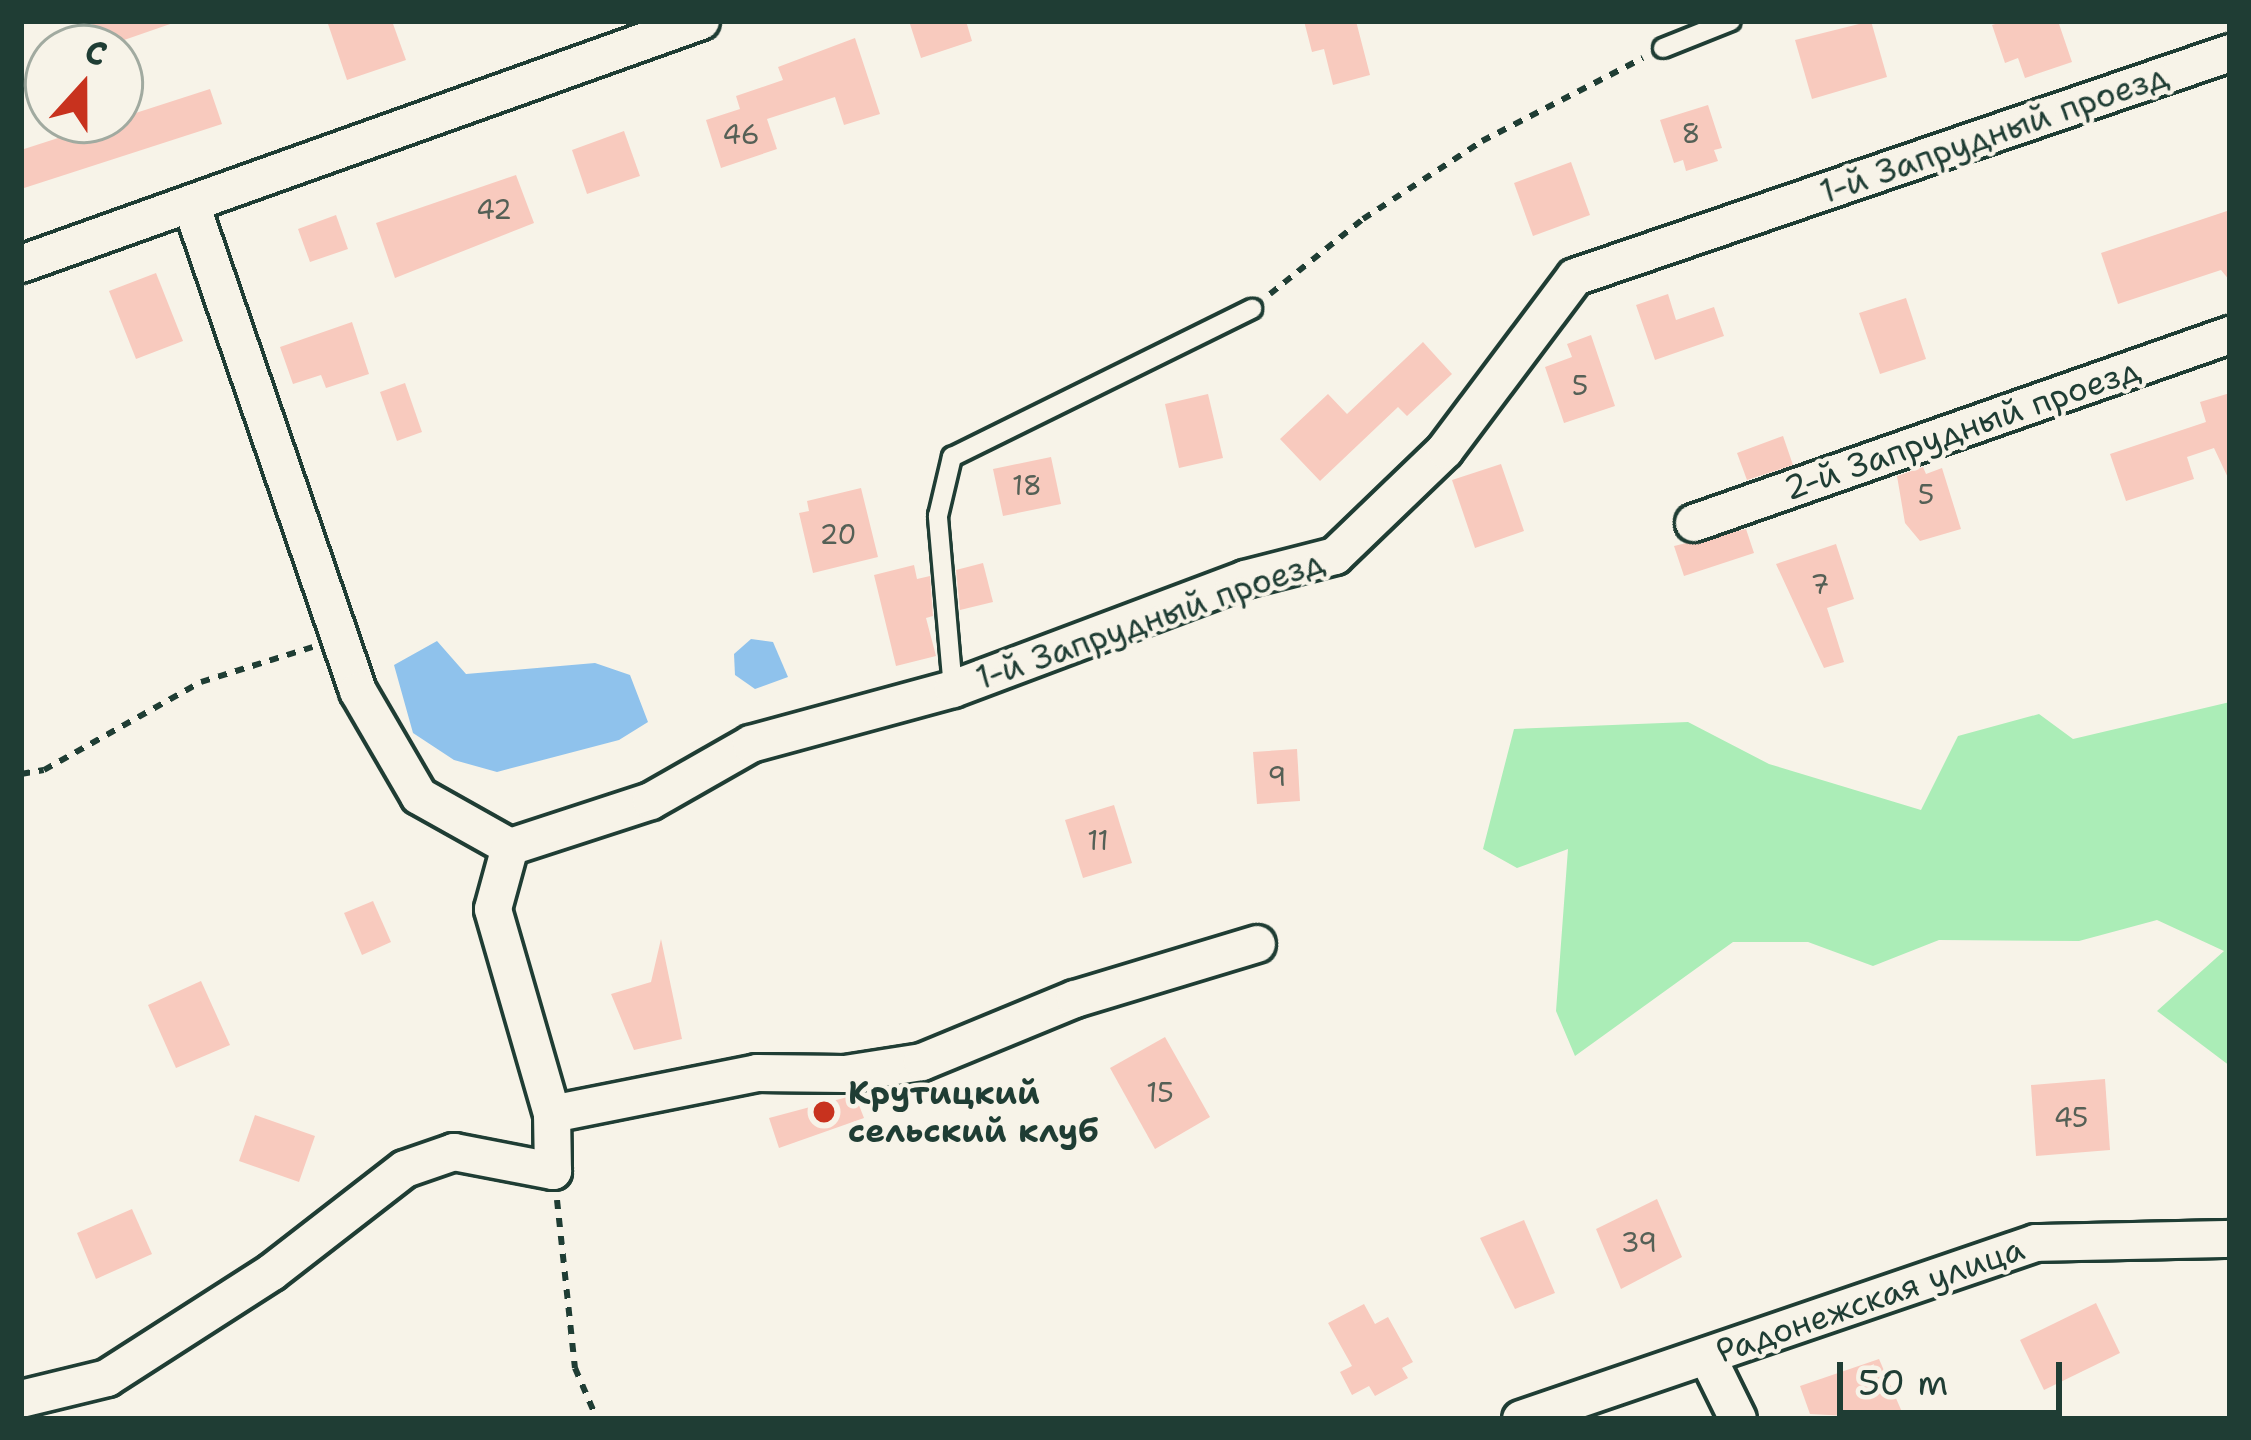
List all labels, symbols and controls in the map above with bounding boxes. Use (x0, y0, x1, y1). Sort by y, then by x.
north arrow (24, 24, 144, 144)
text: С (78, 28, 114, 77)
street label: 1-й Запрудный проезд (1815, 56, 2173, 212)
house number: 8 (1682, 118, 1700, 150)
house number: 46 (722, 119, 760, 151)
house number: 42 (476, 194, 512, 226)
street label: 2-й Запрудный проезд (1779, 349, 2145, 509)
house number: 5 (1572, 370, 1588, 402)
house number: 18 (1012, 470, 1042, 502)
house number: 5 (1918, 479, 1934, 511)
house number: 20 (820, 519, 856, 551)
street label: 1-й Запрудный проезд (971, 542, 1329, 698)
house number: 7 (1811, 569, 1829, 601)
house number: 9 (1268, 761, 1286, 793)
house number: 11 (1087, 825, 1109, 857)
place label: Крутицкий сельский клуб (848, 1073, 1098, 1151)
house number: 15 (1146, 1077, 1174, 1109)
marker: Крутицкий сельский клуб (811, 1099, 837, 1125)
house number: 45 (2054, 1102, 2088, 1134)
house number: 39 (1621, 1227, 1657, 1259)
street label: Радонежская улица (1711, 1229, 2029, 1371)
scale bar (1843, 1338, 2068, 1412)
text: 50 m (1858, 1358, 1948, 1407)

